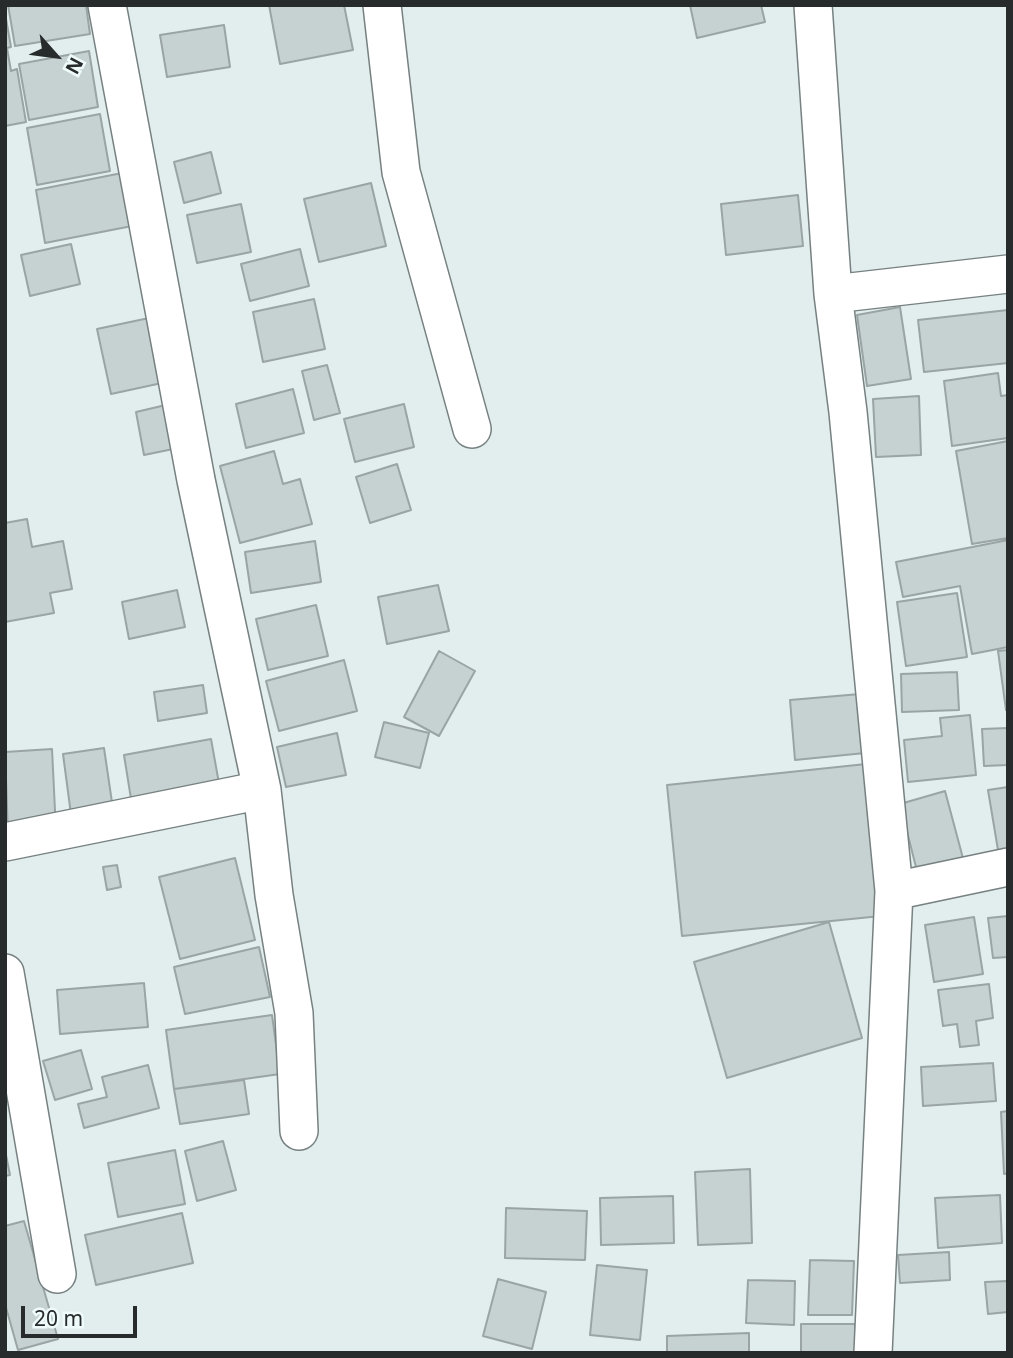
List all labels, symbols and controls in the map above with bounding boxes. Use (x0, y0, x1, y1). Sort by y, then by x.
north arrow (21, 21, 91, 91)
text: N (59, 53, 90, 79)
scale bar (24, 1292, 140, 1336)
text: 20 m (34, 1304, 83, 1332)

